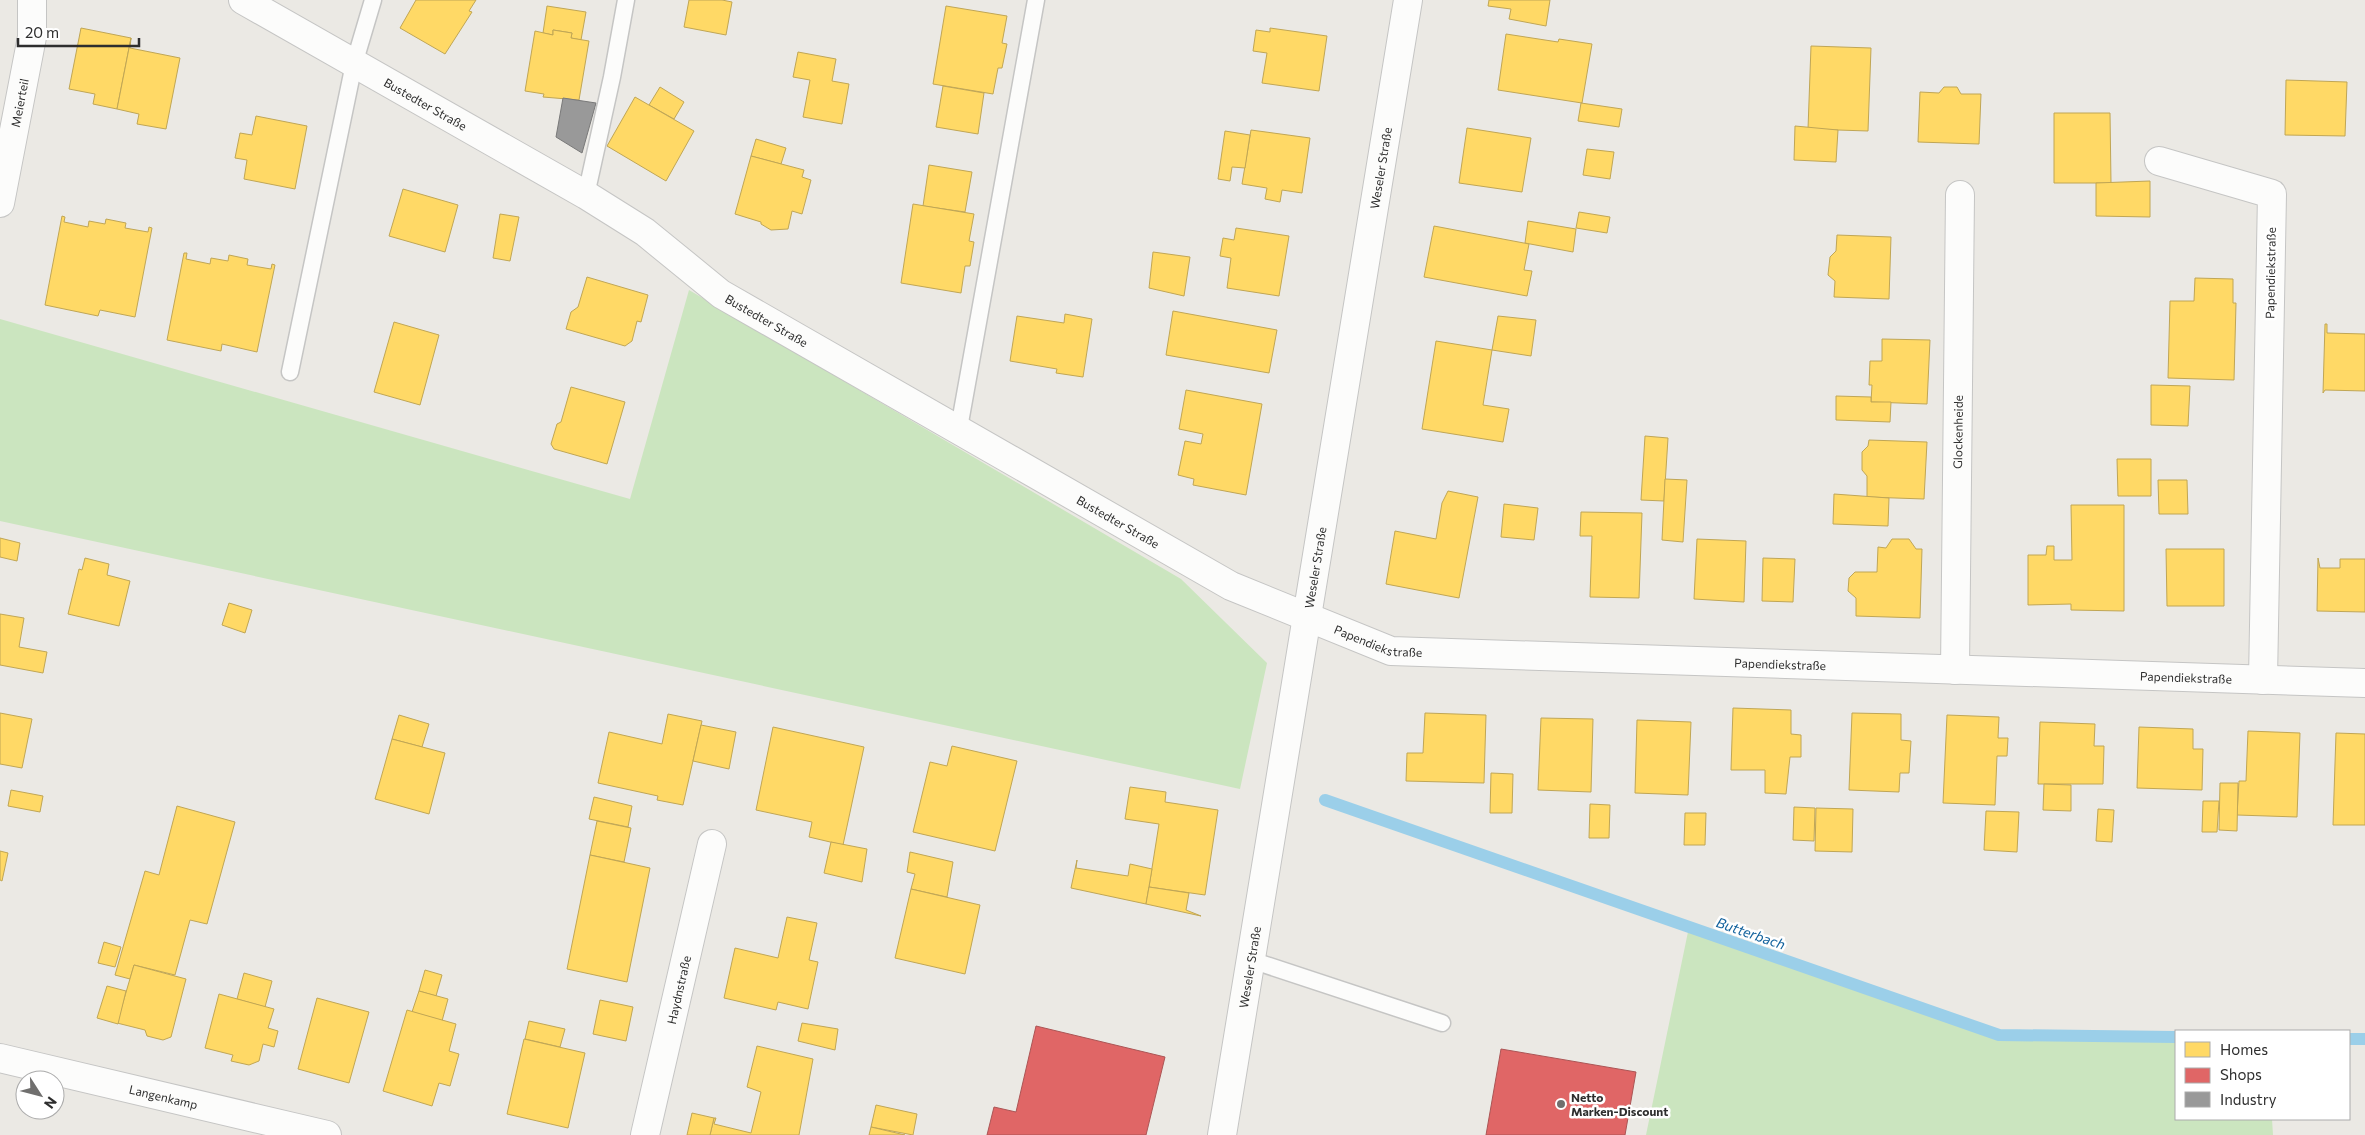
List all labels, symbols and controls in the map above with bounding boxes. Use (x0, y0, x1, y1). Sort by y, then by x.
scale bar (18, 15, 139, 47)
text: 20 m (25, 23, 59, 41)
street label: Bustedter Straße (382, 75, 469, 133)
street label: Meierteil (8, 77, 31, 128)
street label: Weseler Straße (1367, 126, 1394, 210)
street label: Papendiekstraße (2262, 227, 2278, 319)
street label: Bustedter Straße (723, 291, 810, 349)
street label: Glockenheide (1950, 395, 1965, 469)
street label: Bustedter Straße (1074, 492, 1162, 551)
street label: Weseler Straße (1301, 526, 1329, 609)
street label: Papendiekstraße (1332, 622, 1423, 659)
street label: Papendiekstraße (1734, 655, 1826, 672)
street label: Papendiekstraße (2140, 669, 2232, 686)
water label: Butterbach (1714, 913, 1788, 953)
street label: Weseler Straße (1236, 925, 1263, 1009)
street label: Haydnstraße (664, 954, 693, 1025)
legend (2175, 1030, 2350, 1120)
text: Homes (2220, 1040, 2268, 1058)
text: Shops (2220, 1065, 2262, 1083)
north arrow (15, 1070, 65, 1120)
street label: Langenkamp (128, 1082, 199, 1111)
place label: Netto Marken-Discount (1571, 1090, 1668, 1118)
text: Industry (2220, 1090, 2277, 1108)
text: N (41, 1094, 61, 1112)
marker: Netto Marken-Discount (1555, 1098, 1567, 1110)

